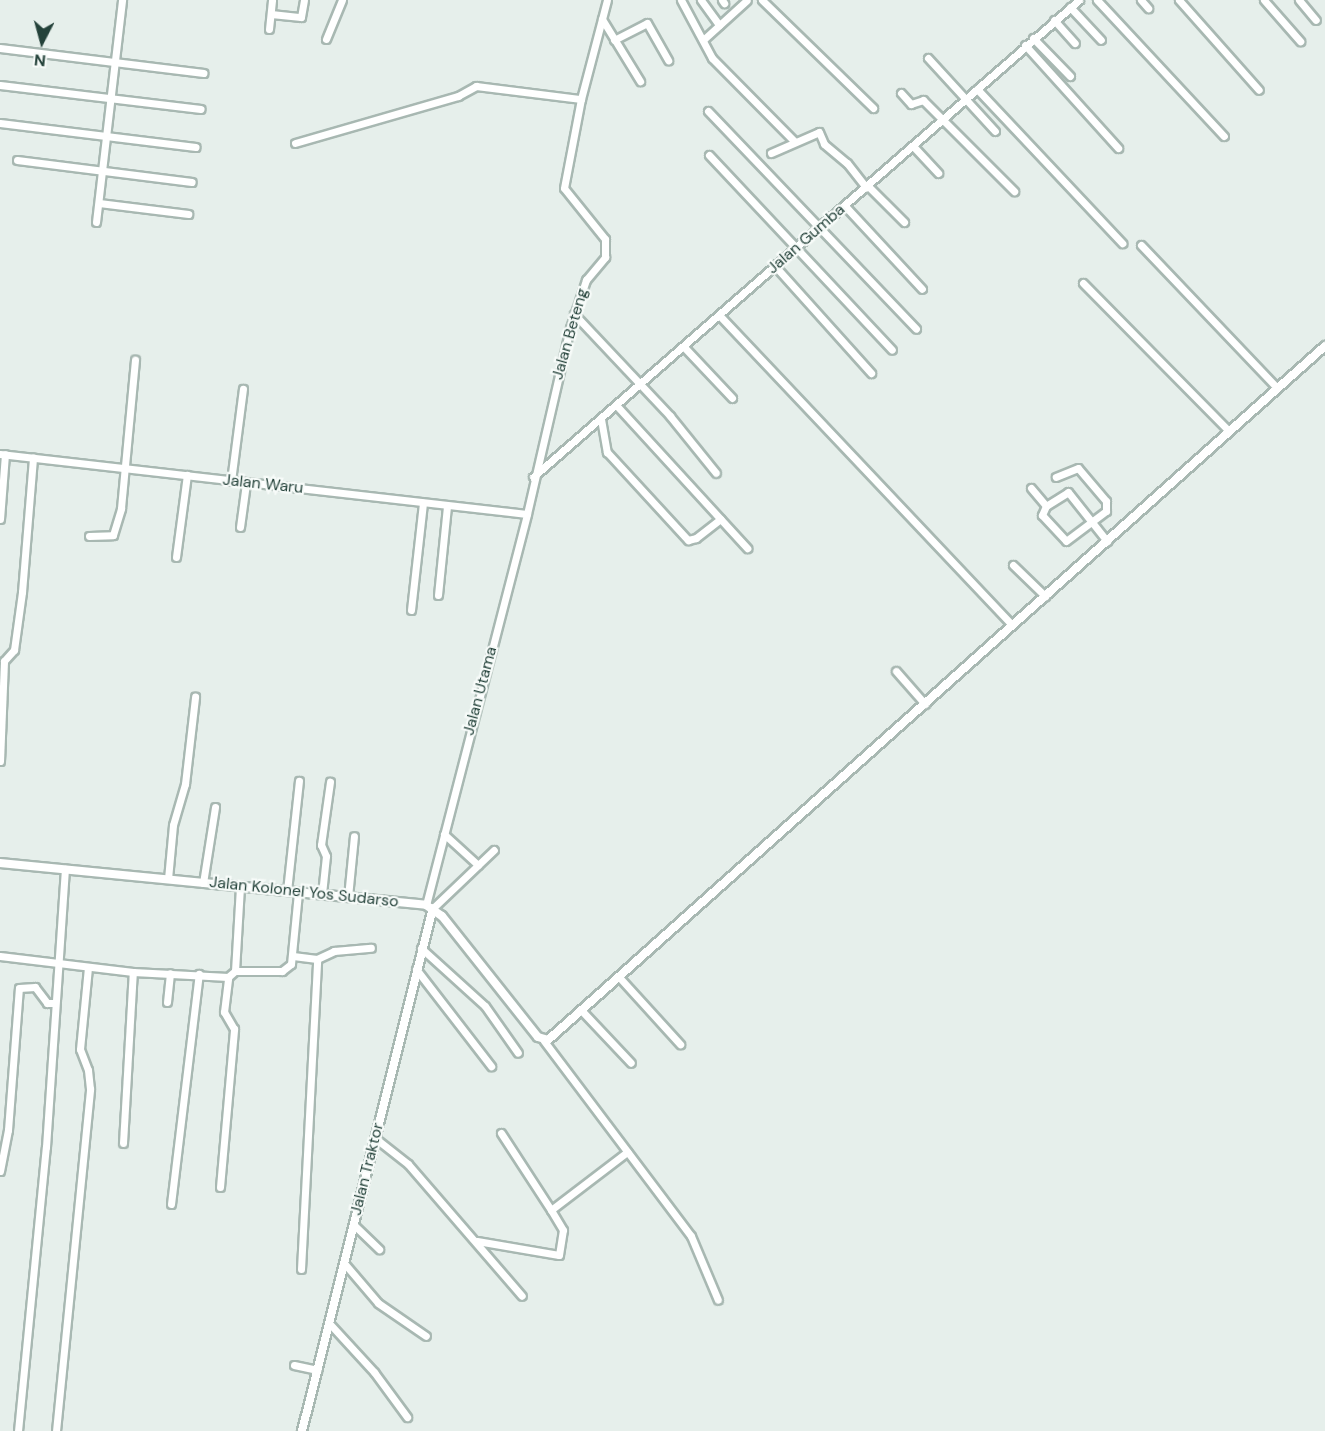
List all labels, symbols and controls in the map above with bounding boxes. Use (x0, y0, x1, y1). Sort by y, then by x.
north arrow (12, 12, 72, 72)
text: N (33, 49, 47, 71)
street label: Jalan Gumba (763, 200, 849, 278)
street label: Jalan Beteng (548, 286, 592, 382)
street label: Jalan Waru (222, 470, 304, 498)
street label: Jalan Utama (459, 645, 501, 737)
street label: Jalan Kolonel Yos Sudarso (208, 873, 400, 911)
street label: Jalan Traktor (346, 1121, 388, 1217)

